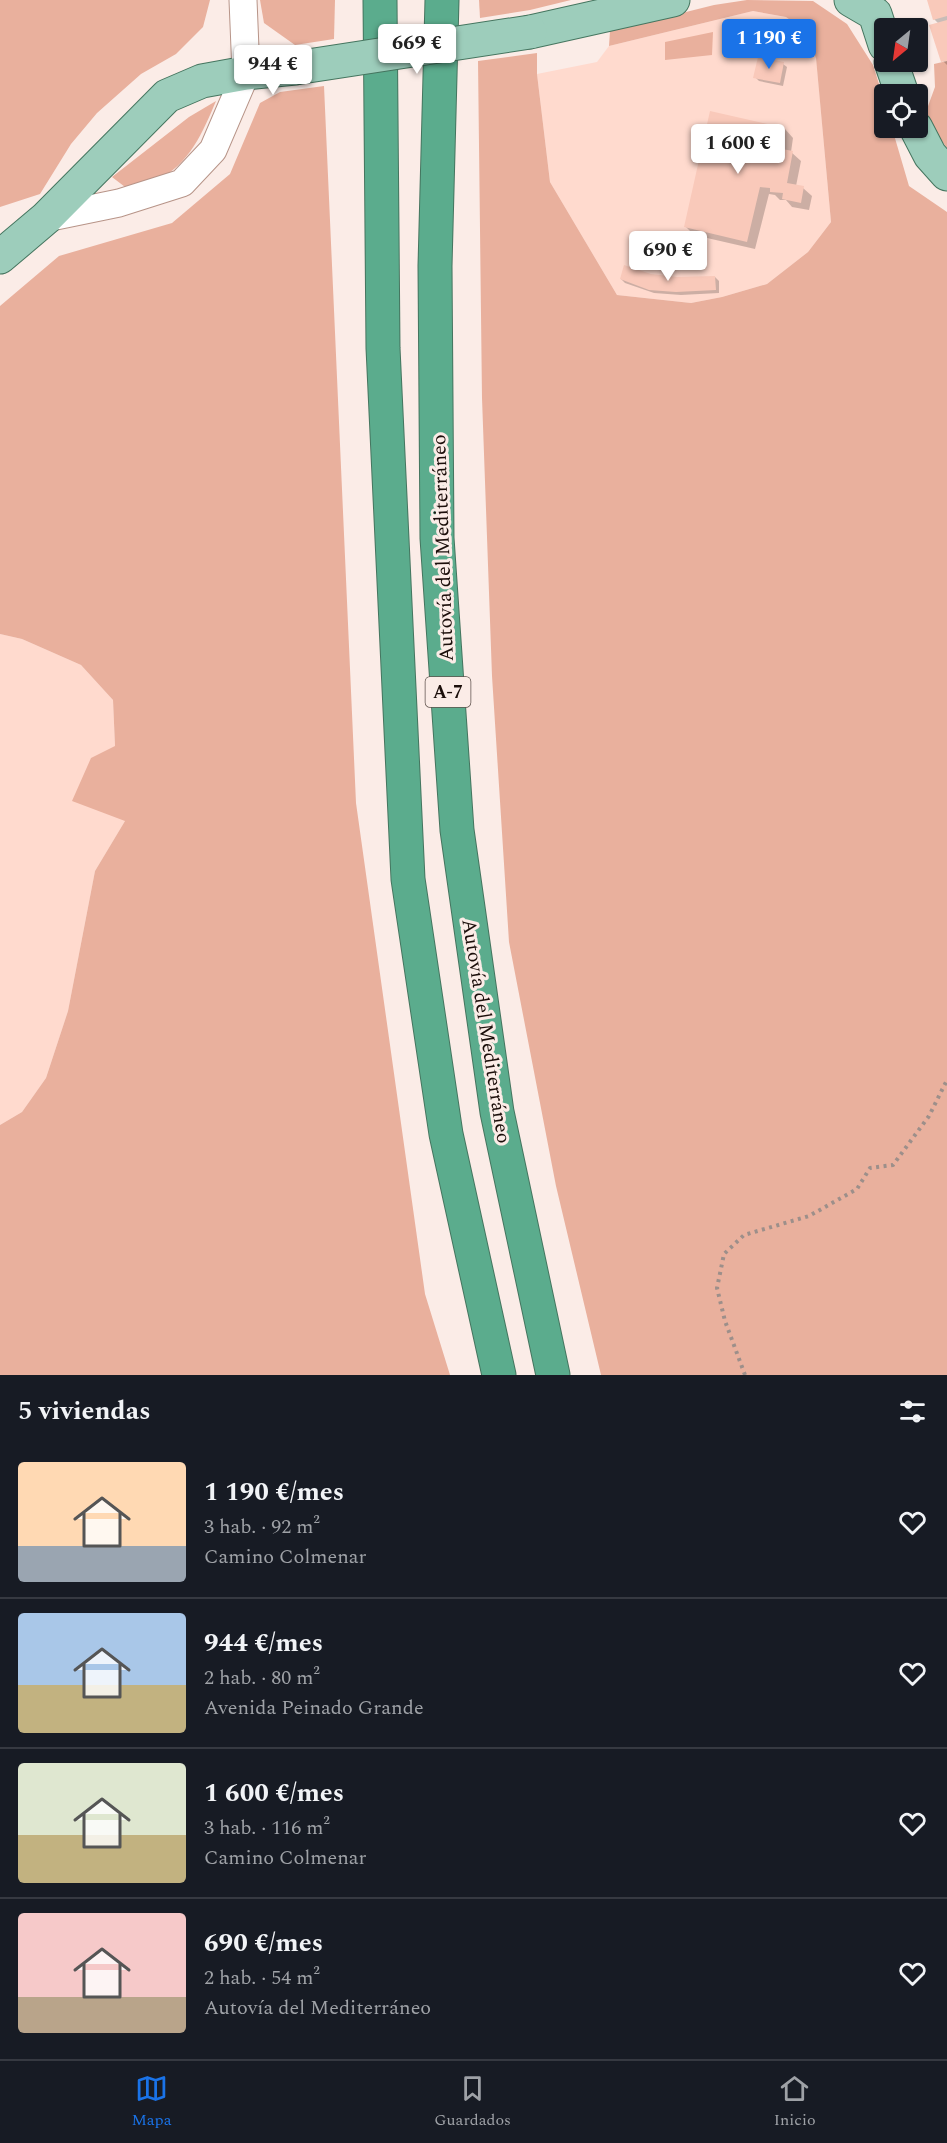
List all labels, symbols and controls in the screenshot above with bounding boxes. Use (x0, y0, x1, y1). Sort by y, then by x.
north arrow (874, 18, 928, 72)
map controls (874, 18, 928, 138)
pin: 1 190 € (714, 19, 824, 70)
text: 1 190 € (736, 23, 802, 53)
pin: 669 € (375, 24, 459, 75)
text: 669 € (392, 28, 442, 58)
pin: 944 € (231, 45, 315, 96)
text: 944 € (248, 49, 298, 79)
button: locate (874, 84, 928, 138)
pin: 1 600 € (683, 124, 793, 175)
text: 1 600 € (705, 128, 771, 158)
pin: 690 € (626, 231, 710, 282)
text: 690 € (643, 235, 693, 265)
street label: Autovía del Mediterráneo (424, 434, 462, 662)
road number: A-7 (426, 677, 470, 707)
street label: Autovía del Mediterráneo (453, 917, 519, 1146)
text: 5 viviendas (18, 1391, 151, 1431)
icon: filters (896, 1395, 929, 1428)
text: 1 190 €/mes (204, 1472, 344, 1512)
icon: home (66, 1486, 138, 1558)
icon: heart (896, 1506, 929, 1539)
text: 3 hab. · 92 m² (204, 1512, 320, 1542)
text: Camino Colmenar (204, 1542, 366, 1572)
text: 944 €/mes (204, 1623, 323, 1663)
icon: home (66, 1637, 138, 1709)
icon: heart (896, 1657, 929, 1690)
text: 2 hab. · 80 m² (204, 1663, 320, 1693)
text: Avenida Peinado Grande (204, 1693, 424, 1723)
text: 1 600 €/mes (204, 1773, 344, 1813)
icon: home (66, 1787, 138, 1859)
icon: heart (896, 1807, 929, 1840)
text: 3 hab. · 116 m² (204, 1813, 330, 1843)
text: Camino Colmenar (204, 1843, 366, 1873)
text: 690 €/mes (204, 1923, 323, 1963)
icon: home (66, 1937, 138, 2009)
icon: heart (896, 1957, 929, 1990)
text: 2 hab. · 54 m² (204, 1963, 320, 1993)
text: Autovía del Mediterráneo (204, 1993, 431, 2023)
tab: Mapa (131, 2072, 172, 2132)
tab: Guardados (434, 2072, 511, 2132)
tab: Inicio (774, 2072, 816, 2132)

